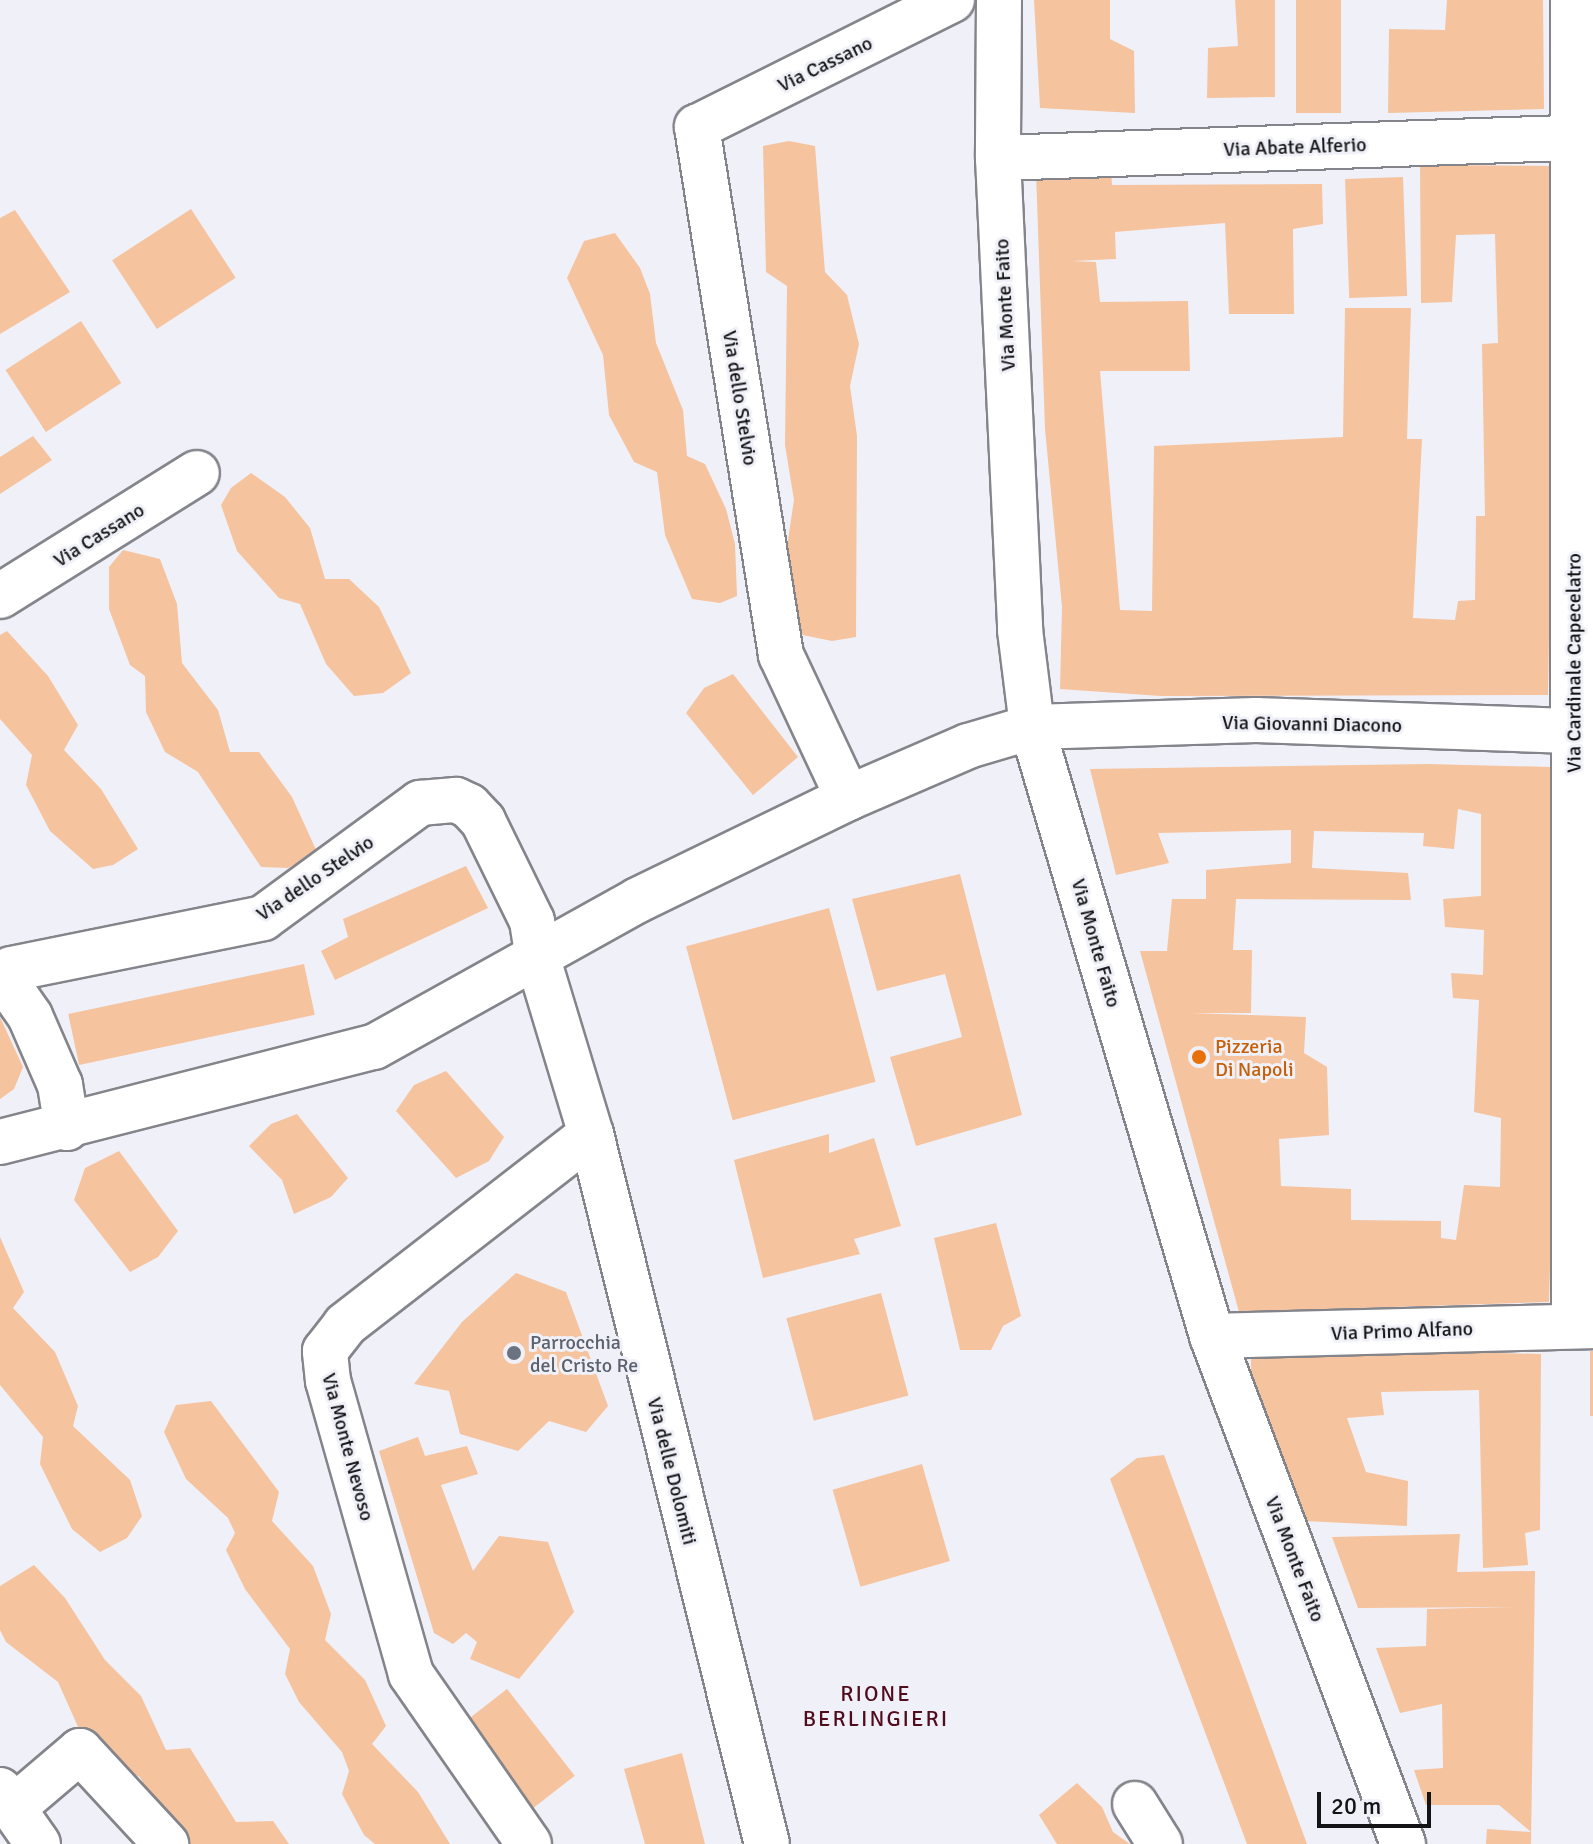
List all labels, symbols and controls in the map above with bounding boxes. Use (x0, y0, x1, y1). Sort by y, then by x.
street label: Via Cassano (774, 31, 876, 97)
street label: Via Abate Alferio (1223, 133, 1367, 161)
street label: Via Monte Faito (990, 238, 1020, 372)
street label: Via dello Stelvio (717, 329, 763, 467)
street label: Via Cassano (49, 498, 149, 572)
street label: Via Cardinale Capecelatro (1562, 553, 1586, 773)
street label: Via Giovanni Diacono (1222, 710, 1402, 738)
street label: Via dello Stelvio (252, 830, 378, 926)
street label: Via Monte Faito (1066, 876, 1126, 1010)
place label: Pizzeria Di Napoli (1215, 1034, 1294, 1081)
marker: Pizzeria Di Napoli (1190, 1048, 1208, 1066)
street label: Via Primo Alfano (1330, 1317, 1474, 1345)
place label: Parrocchia del Cristo Re (530, 1330, 638, 1377)
marker: Parrocchia del Cristo Re (505, 1344, 523, 1362)
street label: Via Monte Nevoso (317, 1371, 379, 1523)
street label: Via delle Dolomiti (642, 1395, 702, 1547)
street label: Via Monte Faito (1260, 1493, 1330, 1625)
district label: RIONE BERLINGIERI (803, 1680, 949, 1732)
scale bar (1321, 1776, 1435, 1826)
text: 20 m (1331, 1791, 1381, 1821)

